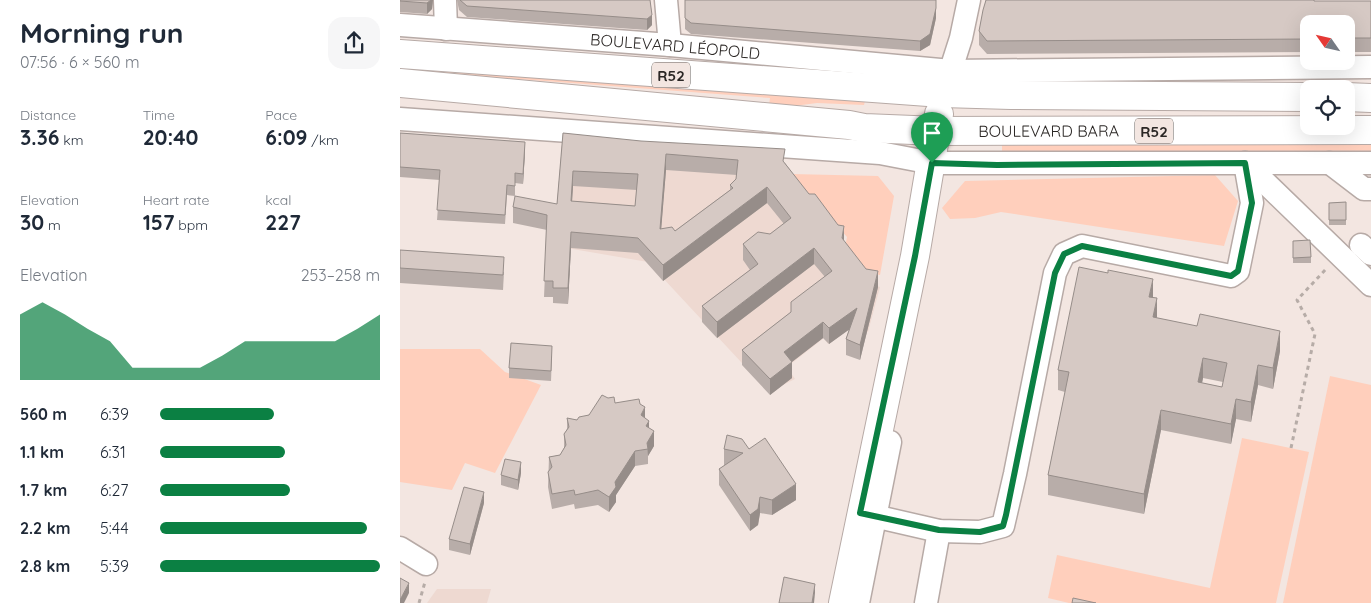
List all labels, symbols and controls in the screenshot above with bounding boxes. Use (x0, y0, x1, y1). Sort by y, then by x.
text: Morning run (20, 15, 184, 50)
north arrow (1300, 15, 1355, 70)
map controls (1300, 15, 1355, 135)
button: share (328, 17, 380, 69)
street label: BOULEVARD LÉOPOLD (589, 29, 761, 63)
text: 07:56 · 6 × 560 m (20, 52, 140, 72)
road number: R52 (652, 62, 690, 88)
button: locate (1300, 80, 1355, 135)
text: Distance (20, 106, 76, 124)
text: Time (143, 106, 175, 124)
text: Pace (265, 106, 297, 124)
pin (911, 112, 953, 163)
road number: R52 (1135, 118, 1173, 144)
icon: arrive (918, 119, 946, 147)
street label: BOULEVARD BARA (978, 121, 1119, 141)
text: 3.36 (20, 124, 59, 150)
text: 20:40 (143, 124, 198, 150)
text: 6:09 (265, 124, 308, 150)
text: km (59, 131, 84, 149)
text: /km (308, 131, 339, 149)
text: Elevation (20, 191, 79, 209)
text: Heart rate (143, 191, 209, 209)
text: kcal (265, 191, 291, 209)
text: 30 (20, 209, 44, 235)
text: 157 (143, 209, 174, 235)
text: 227 (265, 209, 301, 235)
text: m (44, 216, 61, 234)
text: bpm (174, 216, 208, 234)
text: Elevation (20, 265, 87, 285)
text: 253–258 m (301, 265, 380, 285)
text: 560 m (20, 404, 67, 424)
text: 6:39 (100, 404, 129, 424)
text: 1.1 km (20, 442, 64, 462)
text: 6:31 (100, 442, 126, 462)
text: 1.7 km (20, 480, 67, 500)
text: 6:27 (100, 480, 128, 500)
text: 2.2 km (20, 518, 71, 538)
text: 5:44 (100, 518, 129, 538)
text: 2.8 km (20, 556, 70, 576)
text: 5:39 (100, 556, 129, 576)

